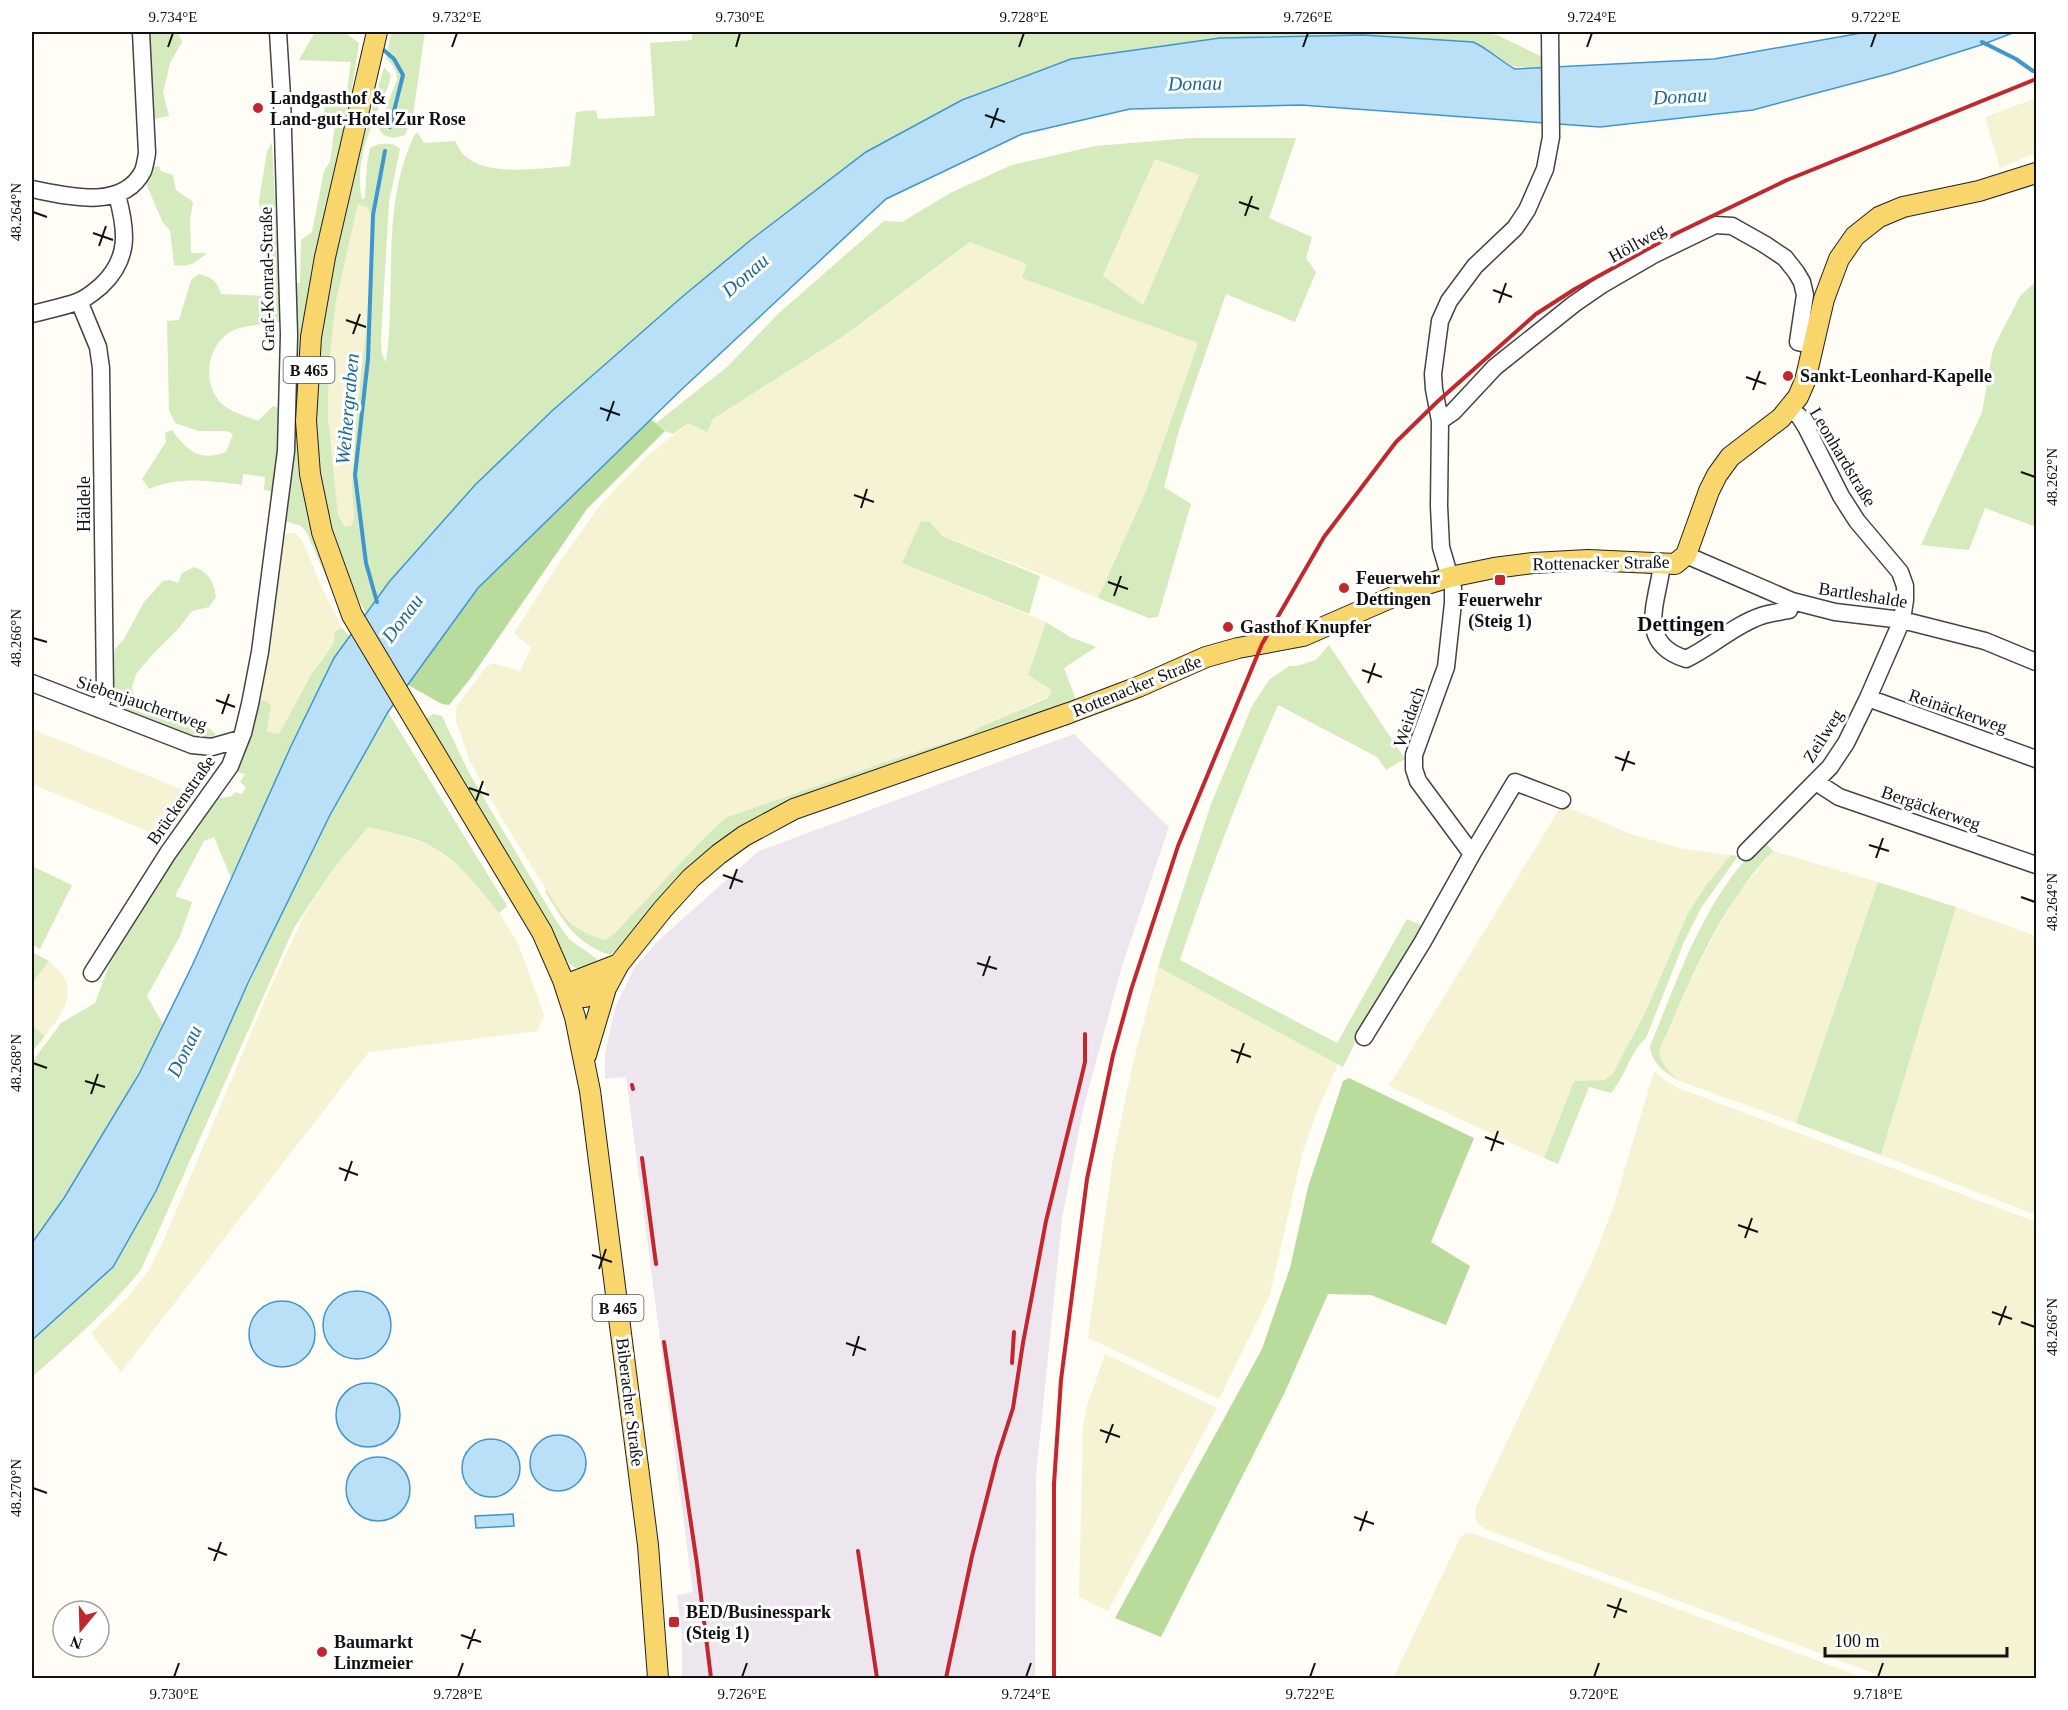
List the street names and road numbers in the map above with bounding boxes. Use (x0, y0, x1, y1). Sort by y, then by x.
street label: Graf-Konrad-Straße (256, 206, 278, 352)
street label: Höllweg (1605, 219, 1669, 267)
road number: B 465 (284, 357, 334, 383)
street label: Leonhardstraße (1806, 404, 1880, 510)
street label: Häldele (74, 476, 94, 532)
street label: Rottenacker Straße (1532, 552, 1670, 574)
street label: Bartleshalde (1817, 578, 1909, 612)
street label: Rottenacker Straße (1070, 651, 1204, 721)
street label: Siebenjauchertweg (74, 671, 210, 735)
street label: Weidach (1389, 684, 1429, 750)
street label: Reinäckerweg (1906, 685, 2010, 737)
street label: Zeilweg (1799, 706, 1847, 766)
street label: Brückenstraße (143, 752, 219, 848)
street label: Bergäckerweg (1879, 782, 1983, 834)
road number: B 465 (592, 1295, 644, 1321)
street label: Biberacher Straße (612, 1337, 648, 1467)

